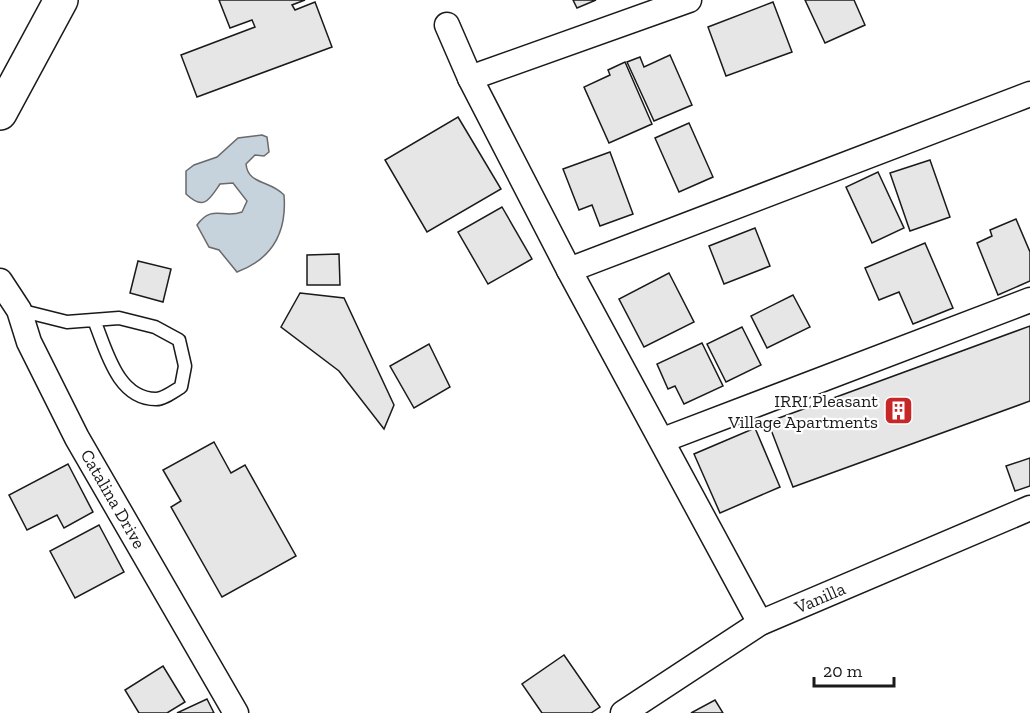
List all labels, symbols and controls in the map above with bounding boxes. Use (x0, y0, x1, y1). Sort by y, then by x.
place label: IRRI Pleasant Village Apartments (727, 390, 878, 433)
building icon: IRRI Pleasant Village Apartments (883, 395, 915, 427)
street label: Catalina Drive (76, 445, 150, 553)
street label: Vanilla (790, 577, 849, 619)
scale bar (814, 650, 894, 688)
text: 20 m (823, 660, 863, 682)

